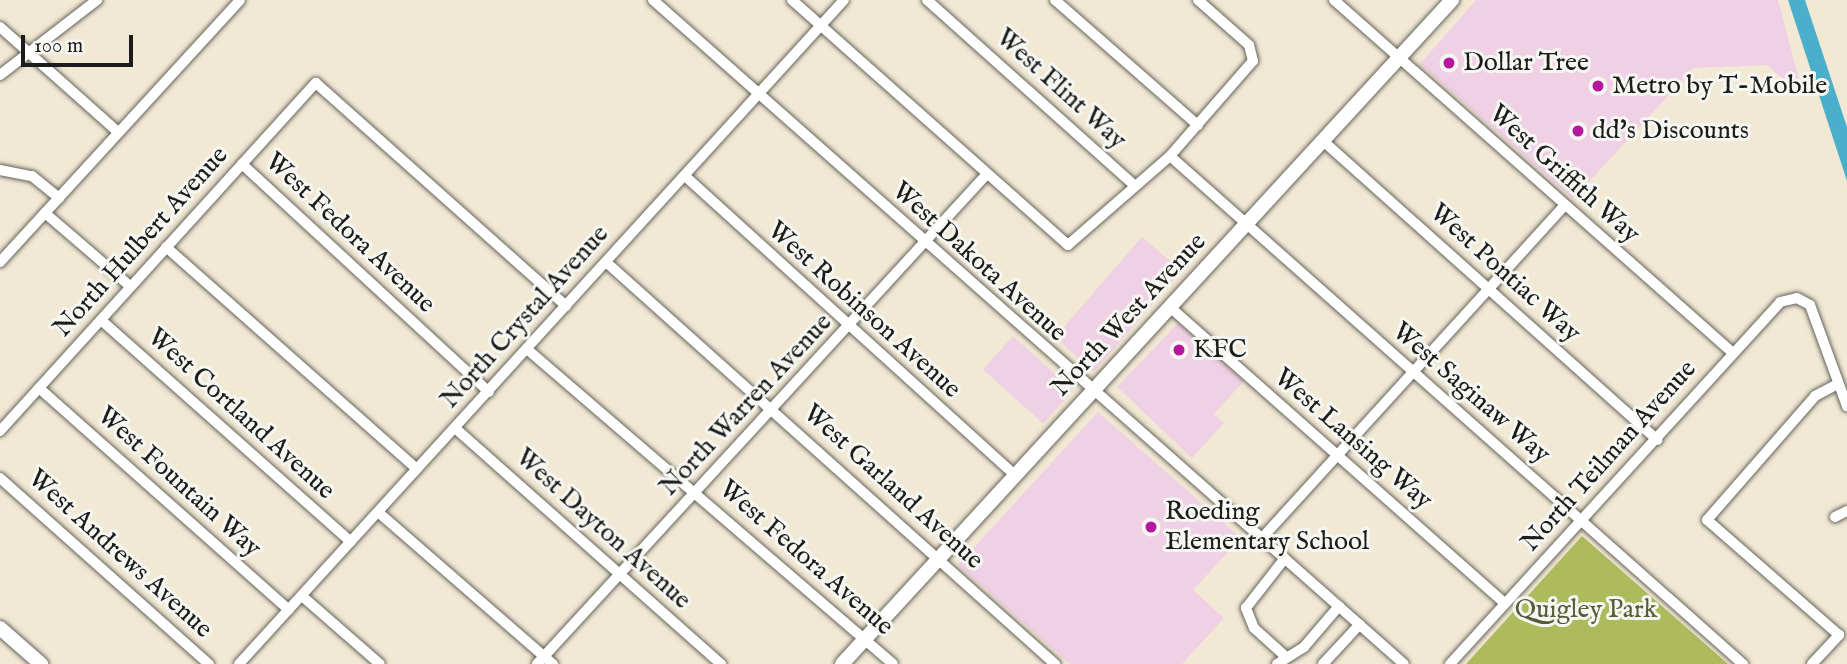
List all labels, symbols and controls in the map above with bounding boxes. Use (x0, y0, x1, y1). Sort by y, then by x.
scale bar (24, 21, 136, 65)
street label: West Flint Way (989, 22, 1133, 156)
text: 100 m (34, 33, 83, 60)
place label: Dollar Tree (1463, 47, 1589, 79)
marker: Dollar Tree (1441, 55, 1457, 71)
place label: Metro by T-Mobile (1612, 70, 1827, 102)
marker: Metro by T-Mobile (1590, 78, 1606, 94)
street label: West Griffith Way (1482, 98, 1646, 250)
place label: dd's Discounts (1592, 115, 1749, 147)
marker: dd's Discounts (1570, 123, 1586, 139)
street label: North Hulbert Avenue (47, 140, 235, 344)
street label: West Fedora Avenue (259, 146, 441, 320)
street label: West Dakota Avenue (885, 175, 1073, 349)
street label: West Pontiac Way (1423, 197, 1587, 349)
street label: West Robinson Avenue (761, 215, 967, 405)
street label: North Crystal Avenue (434, 219, 616, 415)
street label: North West Avenue (1045, 227, 1213, 403)
street label: North Warren Avenue (653, 307, 839, 503)
street label: West Saginaw Way (1386, 316, 1556, 470)
street label: West Cortland Avenue (141, 322, 341, 506)
place label: KFC (1193, 334, 1247, 366)
marker: KFC (1171, 342, 1187, 358)
street label: North Teilman Avenue (1515, 354, 1703, 558)
street label: West Lansing Way (1268, 362, 1438, 516)
street label: West Garland Avenue (796, 398, 990, 576)
street label: West Fountain Way (90, 400, 268, 564)
street label: West Dayton Avenue (509, 442, 697, 616)
street label: West Andrews Avenue (21, 463, 219, 645)
street label: West Fedora Avenue (712, 474, 900, 642)
place label: Roeding Elementary School (1165, 496, 1369, 558)
marker: Roeding Elementary School (1143, 519, 1159, 535)
park label: Quigley Park (1515, 594, 1657, 626)

